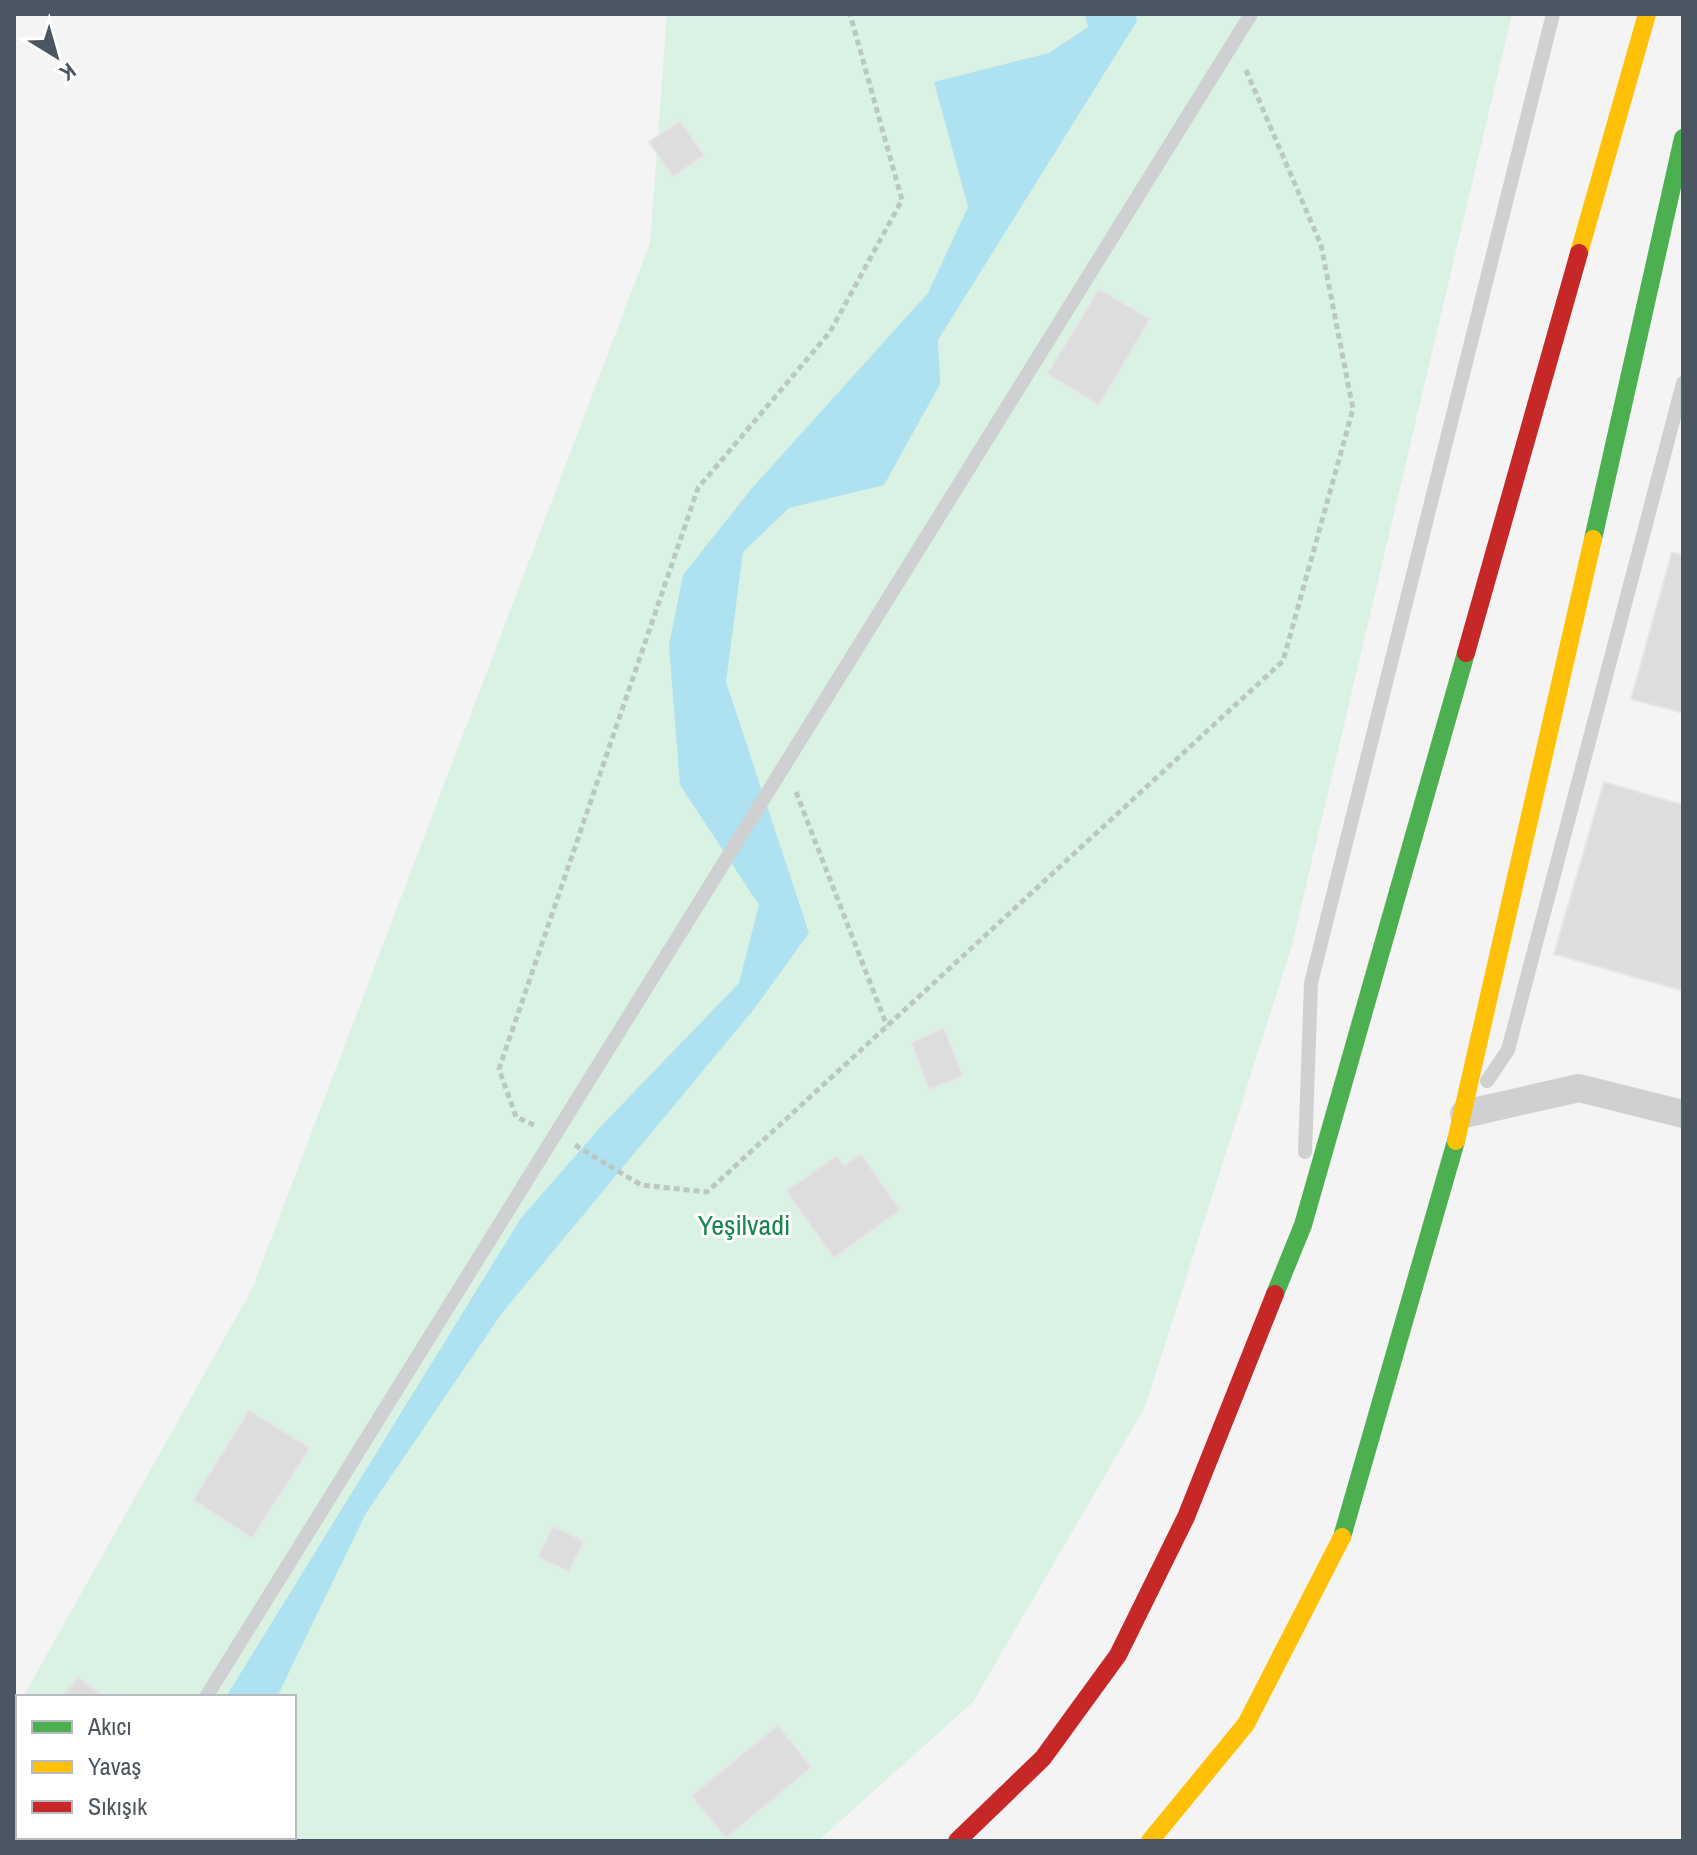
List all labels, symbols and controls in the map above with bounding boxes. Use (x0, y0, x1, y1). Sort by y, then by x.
north arrow (16, 16, 96, 96)
text: K (54, 56, 82, 88)
park label: Yeşilvadi (698, 1206, 790, 1244)
legend (16, 1695, 296, 1839)
text: Akıcı (87, 1710, 132, 1742)
text: Yavaş (88, 1750, 141, 1782)
text: Sıkışık (88, 1790, 147, 1822)

